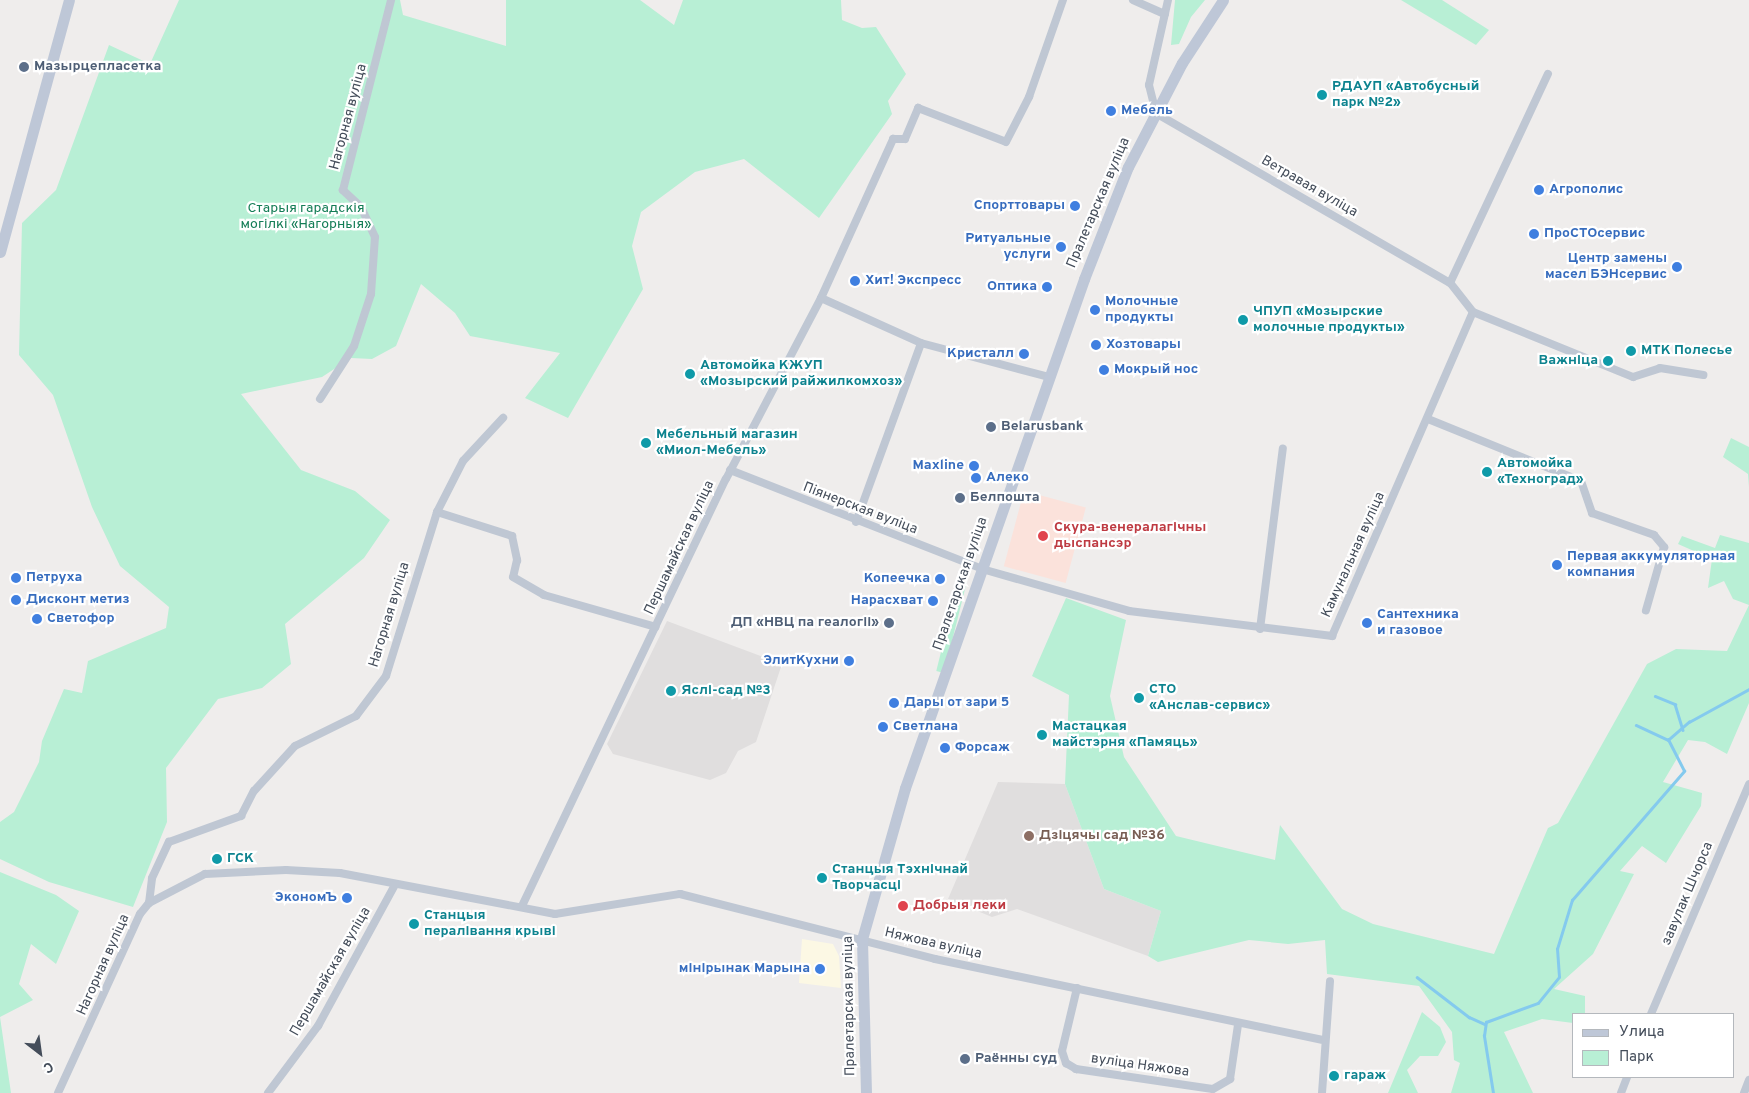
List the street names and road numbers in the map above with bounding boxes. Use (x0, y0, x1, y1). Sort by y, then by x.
street label: Нагорная вуліца (327, 62, 371, 172)
street label: Пралетарская вуліца (1064, 135, 1134, 271)
street label: Ветравая вуліца (1258, 153, 1360, 221)
street label: Першамайская вуліца (641, 478, 719, 618)
street label: Піянерская вуліца (800, 479, 920, 539)
street label: Камунальная вуліца (1319, 490, 1389, 620)
street label: Пралетарская вуліца (930, 515, 992, 653)
street label: Нагорная вуліца (366, 560, 414, 670)
street label: завулак Шчорса (1659, 840, 1717, 948)
street label: Першамайская вуліца (287, 904, 375, 1040)
street label: Нагорная вуліца (74, 912, 134, 1018)
street label: Няжова вуліца (883, 925, 983, 963)
street label: Пралетарская вуліца (840, 936, 860, 1076)
street label: вуліца Няжова (1090, 1051, 1190, 1081)

